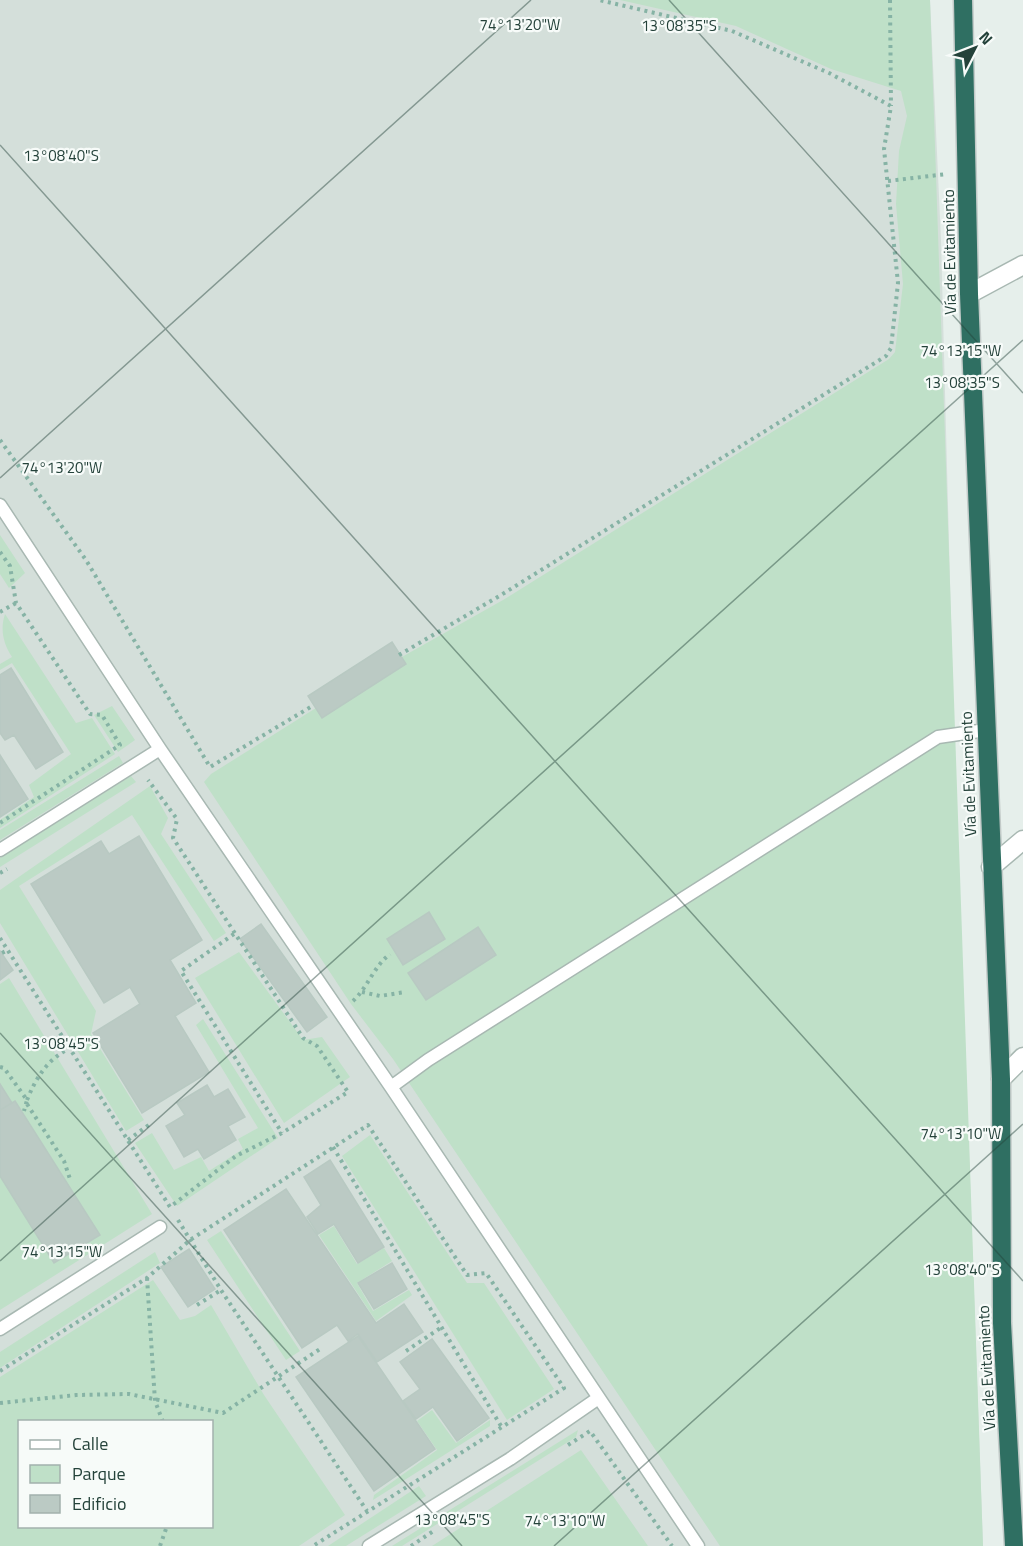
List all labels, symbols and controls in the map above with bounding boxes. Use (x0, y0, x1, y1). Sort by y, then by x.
text: 74°13'20"W (480, 13, 560, 36)
text: 13°08'35"S (641, 14, 717, 37)
north arrow (945, 18, 1005, 78)
text: N (974, 26, 999, 50)
text: 13°08'40"S (23, 144, 99, 167)
street label: Vía de Evitamiento (936, 189, 962, 315)
text: 74°13'15"W (921, 339, 1001, 362)
text: 13°08'35"S (924, 371, 1000, 394)
text: 74°13'20"W (22, 456, 102, 479)
street label: Vía de Evitamiento (954, 711, 982, 837)
text: 13°08'45"S (23, 1032, 99, 1055)
text: 74°13'10"W (921, 1122, 1001, 1145)
text: 74°13'15"W (22, 1240, 102, 1263)
text: 13°08'40"S (924, 1258, 1000, 1281)
street label: Vía de Evitamiento (971, 1305, 1001, 1431)
legend (18, 1420, 213, 1528)
text: Calle (72, 1430, 108, 1457)
text: Parque (72, 1460, 126, 1487)
text: Edificio (72, 1490, 126, 1517)
text: 13°08'45"S (414, 1508, 490, 1531)
text: 74°13'10"W (525, 1509, 605, 1532)

